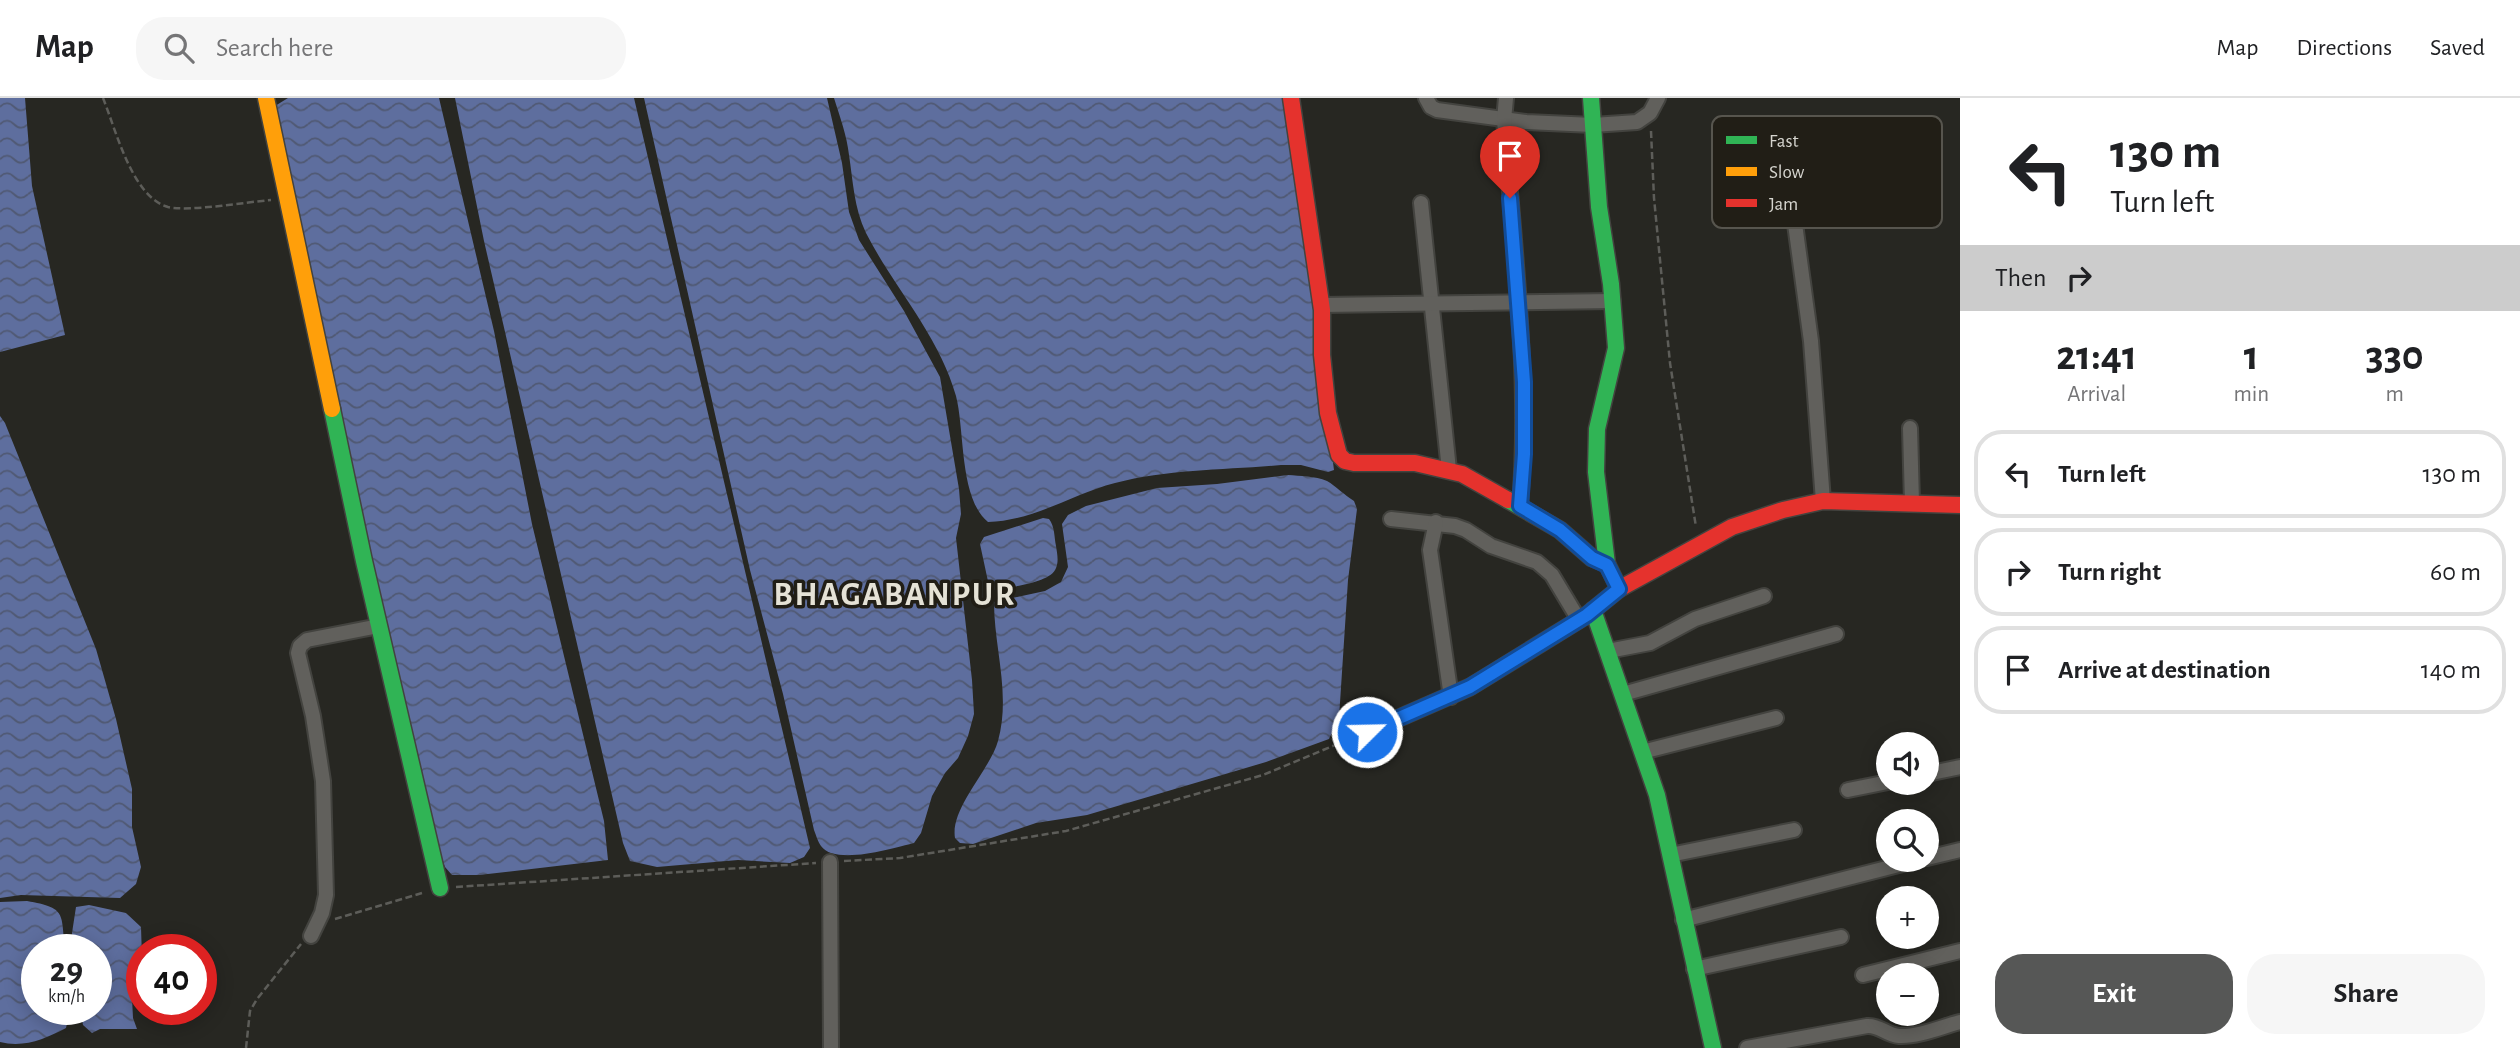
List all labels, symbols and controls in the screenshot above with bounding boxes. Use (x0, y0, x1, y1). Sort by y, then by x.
search box (136, 17, 626, 80)
icon: search (160, 29, 198, 67)
text: Map (35, 31, 94, 64)
text: Search here (216, 35, 334, 61)
text: Map (2216, 36, 2258, 60)
text: Directions (2296, 36, 2392, 60)
text: Saved (2430, 36, 2485, 60)
legend (1712, 116, 1942, 228)
pin (1480, 126, 1540, 198)
icon: left (1995, 126, 2086, 217)
text: 130 m (2110, 128, 2221, 177)
text: Fast (1769, 132, 1799, 151)
icon: arrive (1491, 137, 1529, 175)
text: Slow (1769, 163, 1805, 182)
text: Turn left (2110, 186, 2214, 218)
text: Jam (1769, 195, 1798, 214)
icon: right (2060, 259, 2098, 297)
text: Then (1995, 265, 2046, 291)
text: 21:41 (2056, 335, 2137, 377)
text: 1 (2244, 335, 2259, 377)
text: 330 (2366, 335, 2424, 377)
text: Arrival (2067, 383, 2126, 406)
text: min (2233, 383, 2269, 406)
text: m (2385, 383, 2404, 406)
icon: left (1999, 455, 2037, 493)
text: Turn left (2058, 461, 2146, 487)
text: 130 m (2423, 461, 2481, 487)
icon: right (1999, 553, 2037, 591)
text: Turn right (2058, 559, 2161, 585)
text: 60 m (2430, 559, 2481, 585)
district label: BHAGABANPUR (773, 579, 1017, 612)
icon: arrive (1999, 651, 2037, 689)
text: Arrive at destination (2058, 657, 2271, 683)
text: 140 m (2421, 657, 2481, 683)
position arrow (1330, 695, 1404, 769)
map controls (1876, 732, 1939, 1026)
button: sound (1876, 732, 1939, 795)
button: search (1876, 809, 1939, 872)
button: + (1876, 886, 1939, 949)
speed limit sign: 40 (126, 934, 217, 1025)
text: 29 (50, 953, 83, 988)
button: Exit (1995, 954, 2233, 1034)
button: Share (2247, 954, 2485, 1034)
button: − (1876, 963, 1939, 1026)
text: km/h (48, 988, 85, 1006)

